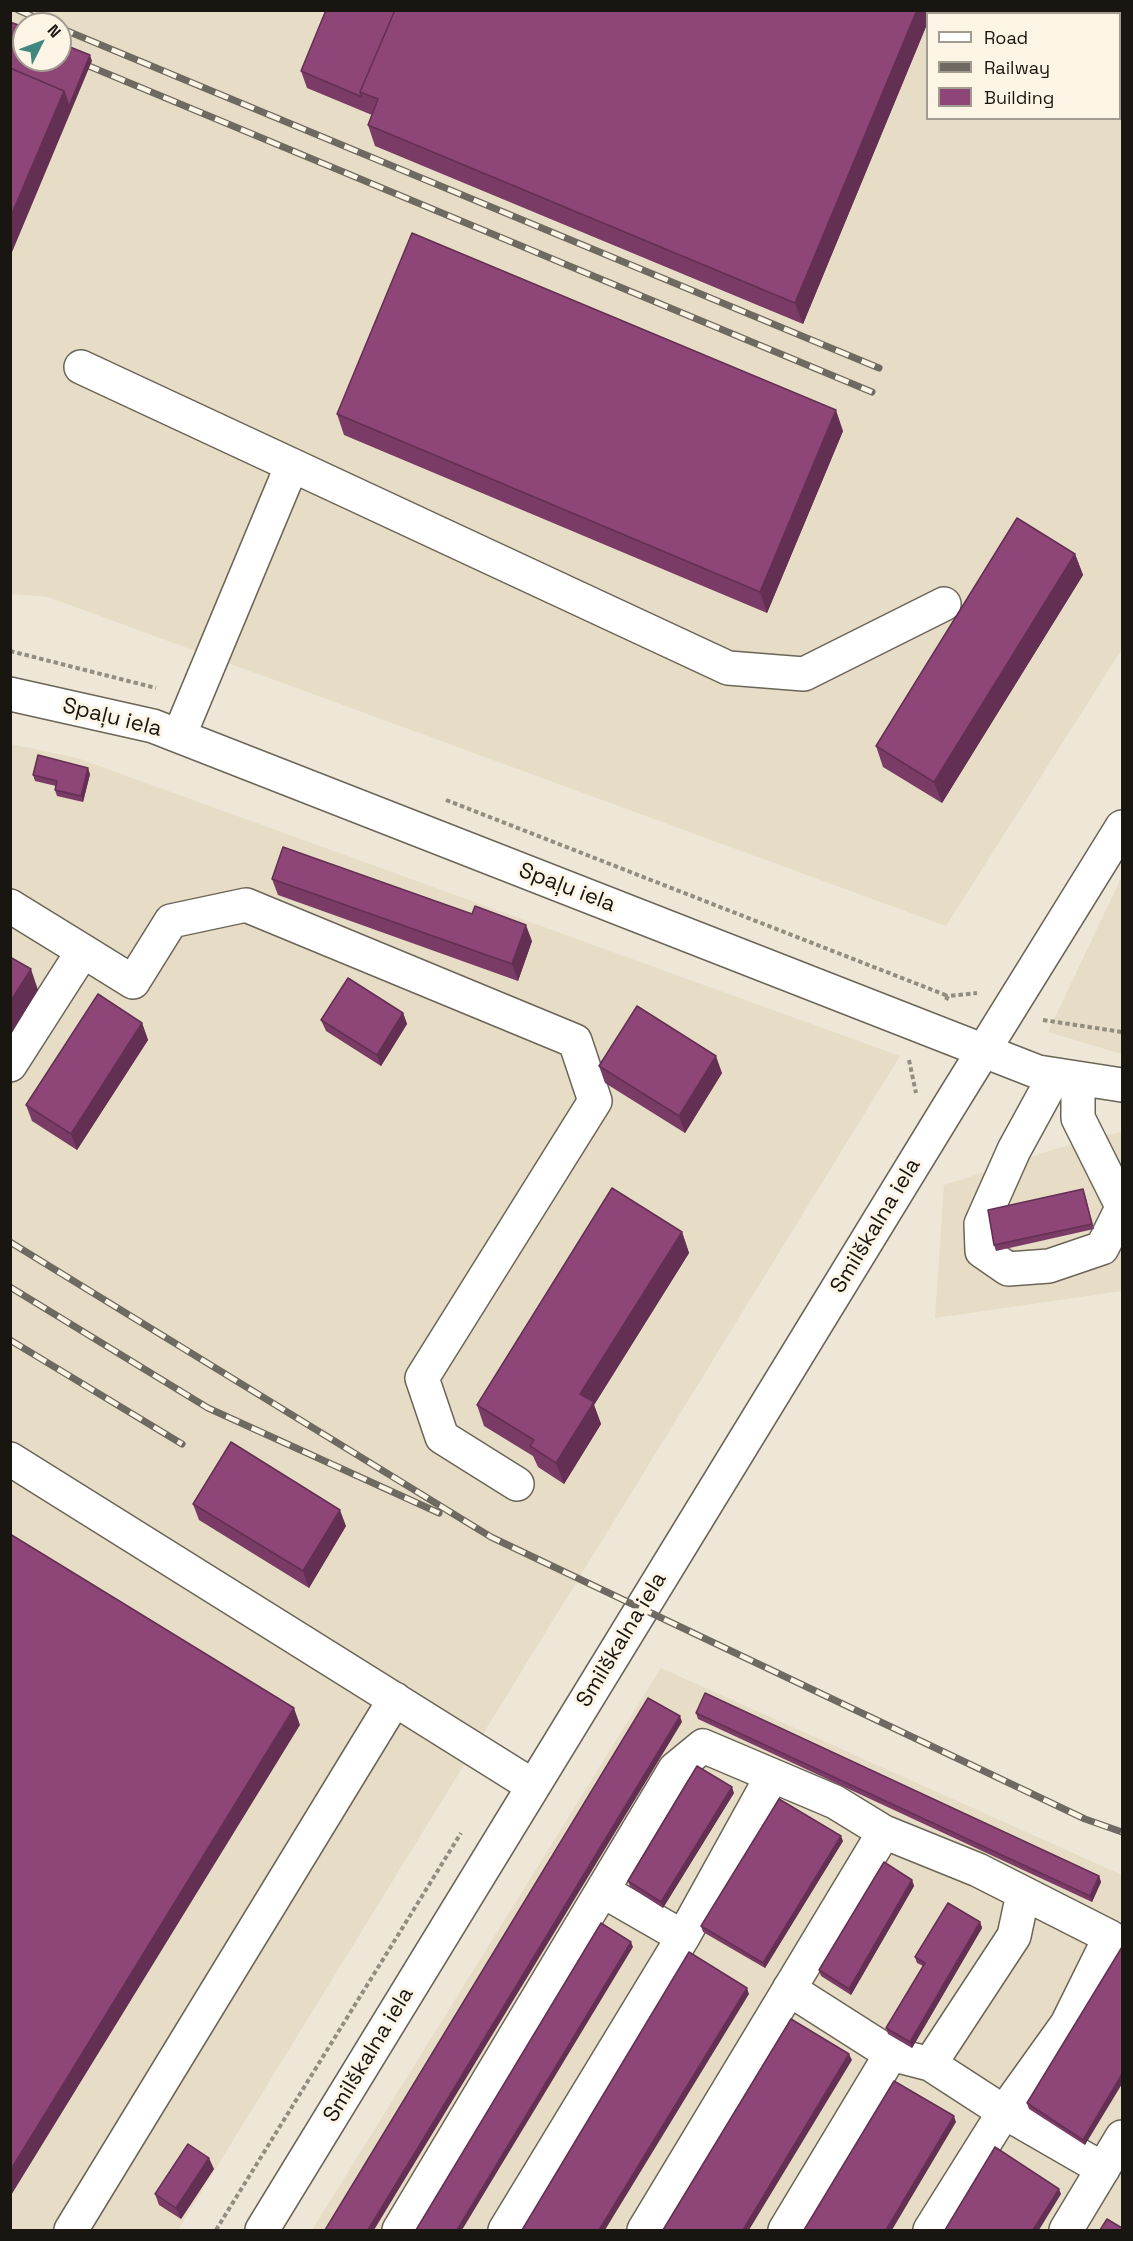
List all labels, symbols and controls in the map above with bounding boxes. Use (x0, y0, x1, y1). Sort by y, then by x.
north arrow (12, 12, 72, 72)
legend (926, 12, 1121, 120)
text: N (43, 20, 66, 42)
text: Road (984, 26, 1028, 49)
text: Railway (984, 56, 1050, 79)
text: Building (984, 86, 1054, 109)
street label: Spaļu iela (60, 693, 164, 743)
street label: Spaļu iela (515, 858, 619, 918)
street label: Smilškalna iela (825, 1154, 927, 1298)
street label: Smilškalna iela (571, 1568, 673, 1712)
street label: Smilškalna iela (318, 1983, 420, 2127)

